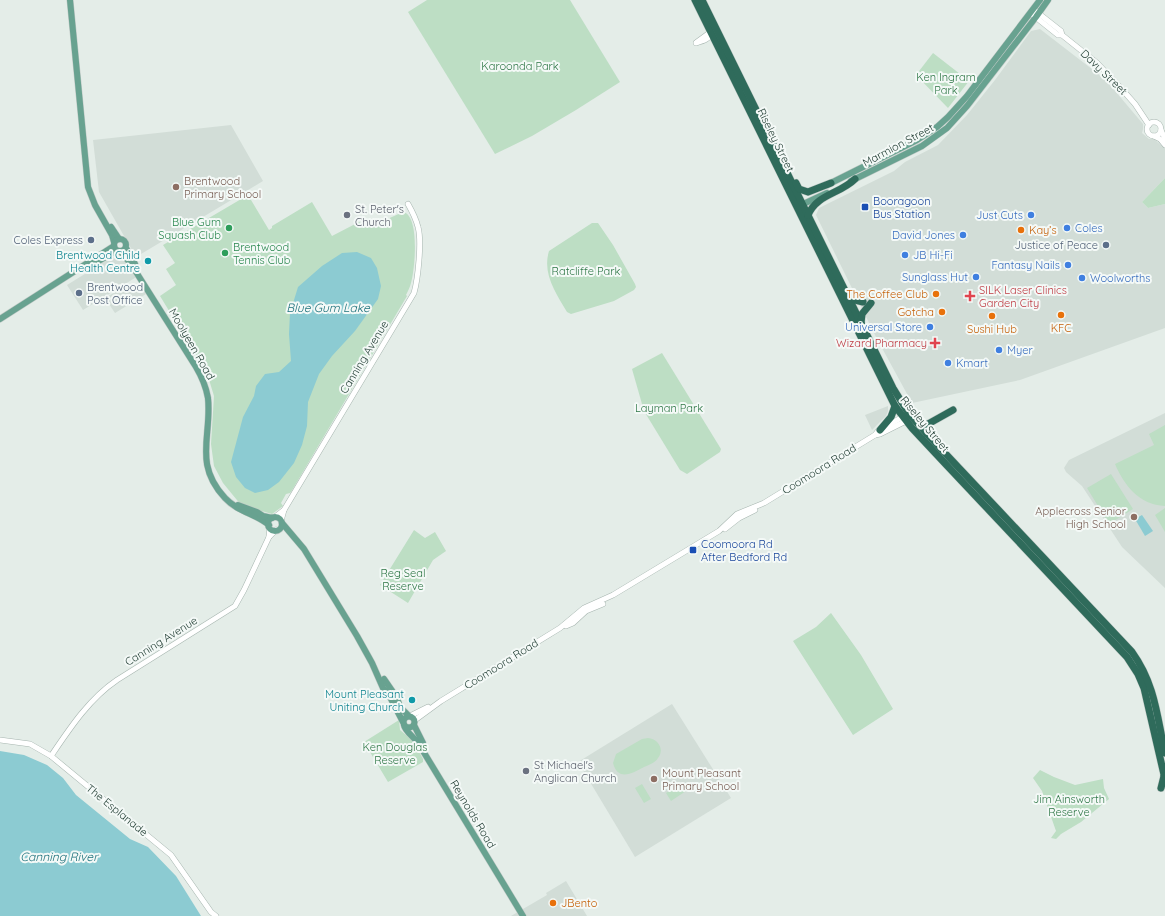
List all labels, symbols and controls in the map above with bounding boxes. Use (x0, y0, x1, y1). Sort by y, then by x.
street label: Davy Street (1078, 46, 1130, 98)
park label: Karoonda Park (481, 59, 559, 73)
park label: Ken Ingram Park (916, 70, 976, 97)
street label: Riseley Street (755, 106, 798, 174)
street label: Marmion Street (860, 120, 936, 170)
place label: Brentwood Primary School (184, 174, 261, 201)
marker: Brentwood Primary School (171, 182, 181, 192)
place label: Booragoon Bus Station (873, 194, 931, 221)
place label: St. Peter's Church (355, 202, 404, 229)
marker: Booragoon Bus Station (860, 202, 870, 212)
place label: Just Cuts (976, 208, 1023, 222)
marker: St. Peter's Church (342, 210, 352, 220)
marker: Just Cuts (1026, 210, 1036, 220)
place label: Blue Gum Squash Club (158, 215, 221, 242)
place label: Coles (1075, 221, 1103, 235)
marker: Blue Gum Squash Club (224, 223, 234, 233)
place label: Kay’s (1029, 223, 1057, 237)
marker: Coles (1062, 223, 1072, 233)
marker: Kay’s (1016, 225, 1026, 235)
place label: David Jones (892, 228, 955, 242)
marker: David Jones (958, 230, 968, 240)
place label: Coles Express (14, 233, 83, 247)
marker: Coles Express (86, 235, 96, 245)
place label: Justice of Peace (1014, 238, 1098, 252)
place label: Brentwood Tennis Club (233, 240, 291, 267)
marker: Justice of Peace (1101, 240, 1111, 250)
place label: Brentwood Child Health Centre (56, 248, 140, 275)
marker: Brentwood Tennis Club (220, 248, 230, 258)
place label: JB Hi-Fi (913, 248, 953, 262)
marker: JB Hi-Fi (900, 250, 910, 260)
marker: Brentwood Child Health Centre (143, 256, 153, 266)
place label: Fantasy Nails (991, 258, 1060, 272)
marker: Fantasy Nails (1063, 260, 1073, 270)
park label: Ratcliffe Park (552, 264, 620, 278)
place label: Sunglass Hut (902, 270, 968, 284)
place label: Woolworths (1090, 271, 1150, 285)
marker: Sunglass Hut (971, 272, 981, 282)
marker: Woolworths (1077, 273, 1087, 283)
place label: Brentwood Post Office (87, 280, 143, 307)
place label: SILK Laser Clinics Garden City (979, 283, 1067, 310)
place label: The Coffee Club (846, 287, 928, 301)
marker: Brentwood Post Office (74, 288, 84, 298)
marker: The Coffee Club (931, 289, 941, 299)
marker: SILK Laser Clinics Garden City (964, 290, 976, 302)
water label: Blue Gum Lake (286, 300, 371, 315)
place label: Gotcha (897, 305, 934, 319)
street label: Moolyeen Road (166, 306, 218, 382)
marker: Gotcha (937, 307, 947, 317)
marker: KFC (1056, 310, 1066, 320)
marker: Sushi Hub (987, 311, 997, 321)
street label: Canning Avenue (337, 318, 391, 396)
place label: Universal Store (845, 320, 922, 334)
place label: KFC (1051, 321, 1071, 335)
marker: Universal Store (925, 322, 935, 332)
place label: Sushi Hub (967, 322, 1017, 336)
place label: Wizard Pharmacy (836, 336, 927, 350)
marker: Wizard Pharmacy (930, 338, 940, 348)
place label: Myer (1007, 343, 1034, 357)
marker: Myer (994, 345, 1004, 355)
place label: Kmart (956, 356, 988, 370)
marker: Kmart (943, 358, 953, 368)
street label: Riseley Street (897, 393, 953, 455)
park label: Layman Park (635, 401, 703, 415)
street label: Coomoora Road (779, 441, 859, 497)
place label: Applecross Senior High School (1035, 504, 1127, 531)
marker: Applecross Senior High School (1129, 512, 1139, 522)
place label: Coomoora Rd After Bedford Rd (701, 537, 787, 564)
marker: Coomoora Rd After Bedford Rd (688, 545, 698, 555)
park label: Reg Seal Reserve (381, 566, 425, 593)
street label: Canning Avenue (122, 613, 200, 669)
street label: Coomoora Road (461, 636, 541, 692)
place label: Mount Pleasant Uniting Church (325, 687, 404, 714)
marker: Mount Pleasant Uniting Church (407, 695, 417, 705)
park label: Ken Douglas Reserve (363, 740, 427, 767)
place label: St Michael's Anglican Church (534, 758, 617, 785)
marker: St Michael's Anglican Church (521, 766, 531, 776)
place label: Mount Pleasant Primary School (662, 766, 741, 793)
marker: Mount Pleasant Primary School (649, 774, 659, 784)
street label: Reynolds Road (447, 777, 499, 851)
street label: The Esplanade (83, 781, 151, 839)
park label: Jim Ainsworth Reserve (1033, 792, 1105, 819)
water label: Canning River (20, 849, 99, 864)
place label: JBento (561, 896, 598, 910)
marker: JBento (548, 898, 558, 908)

